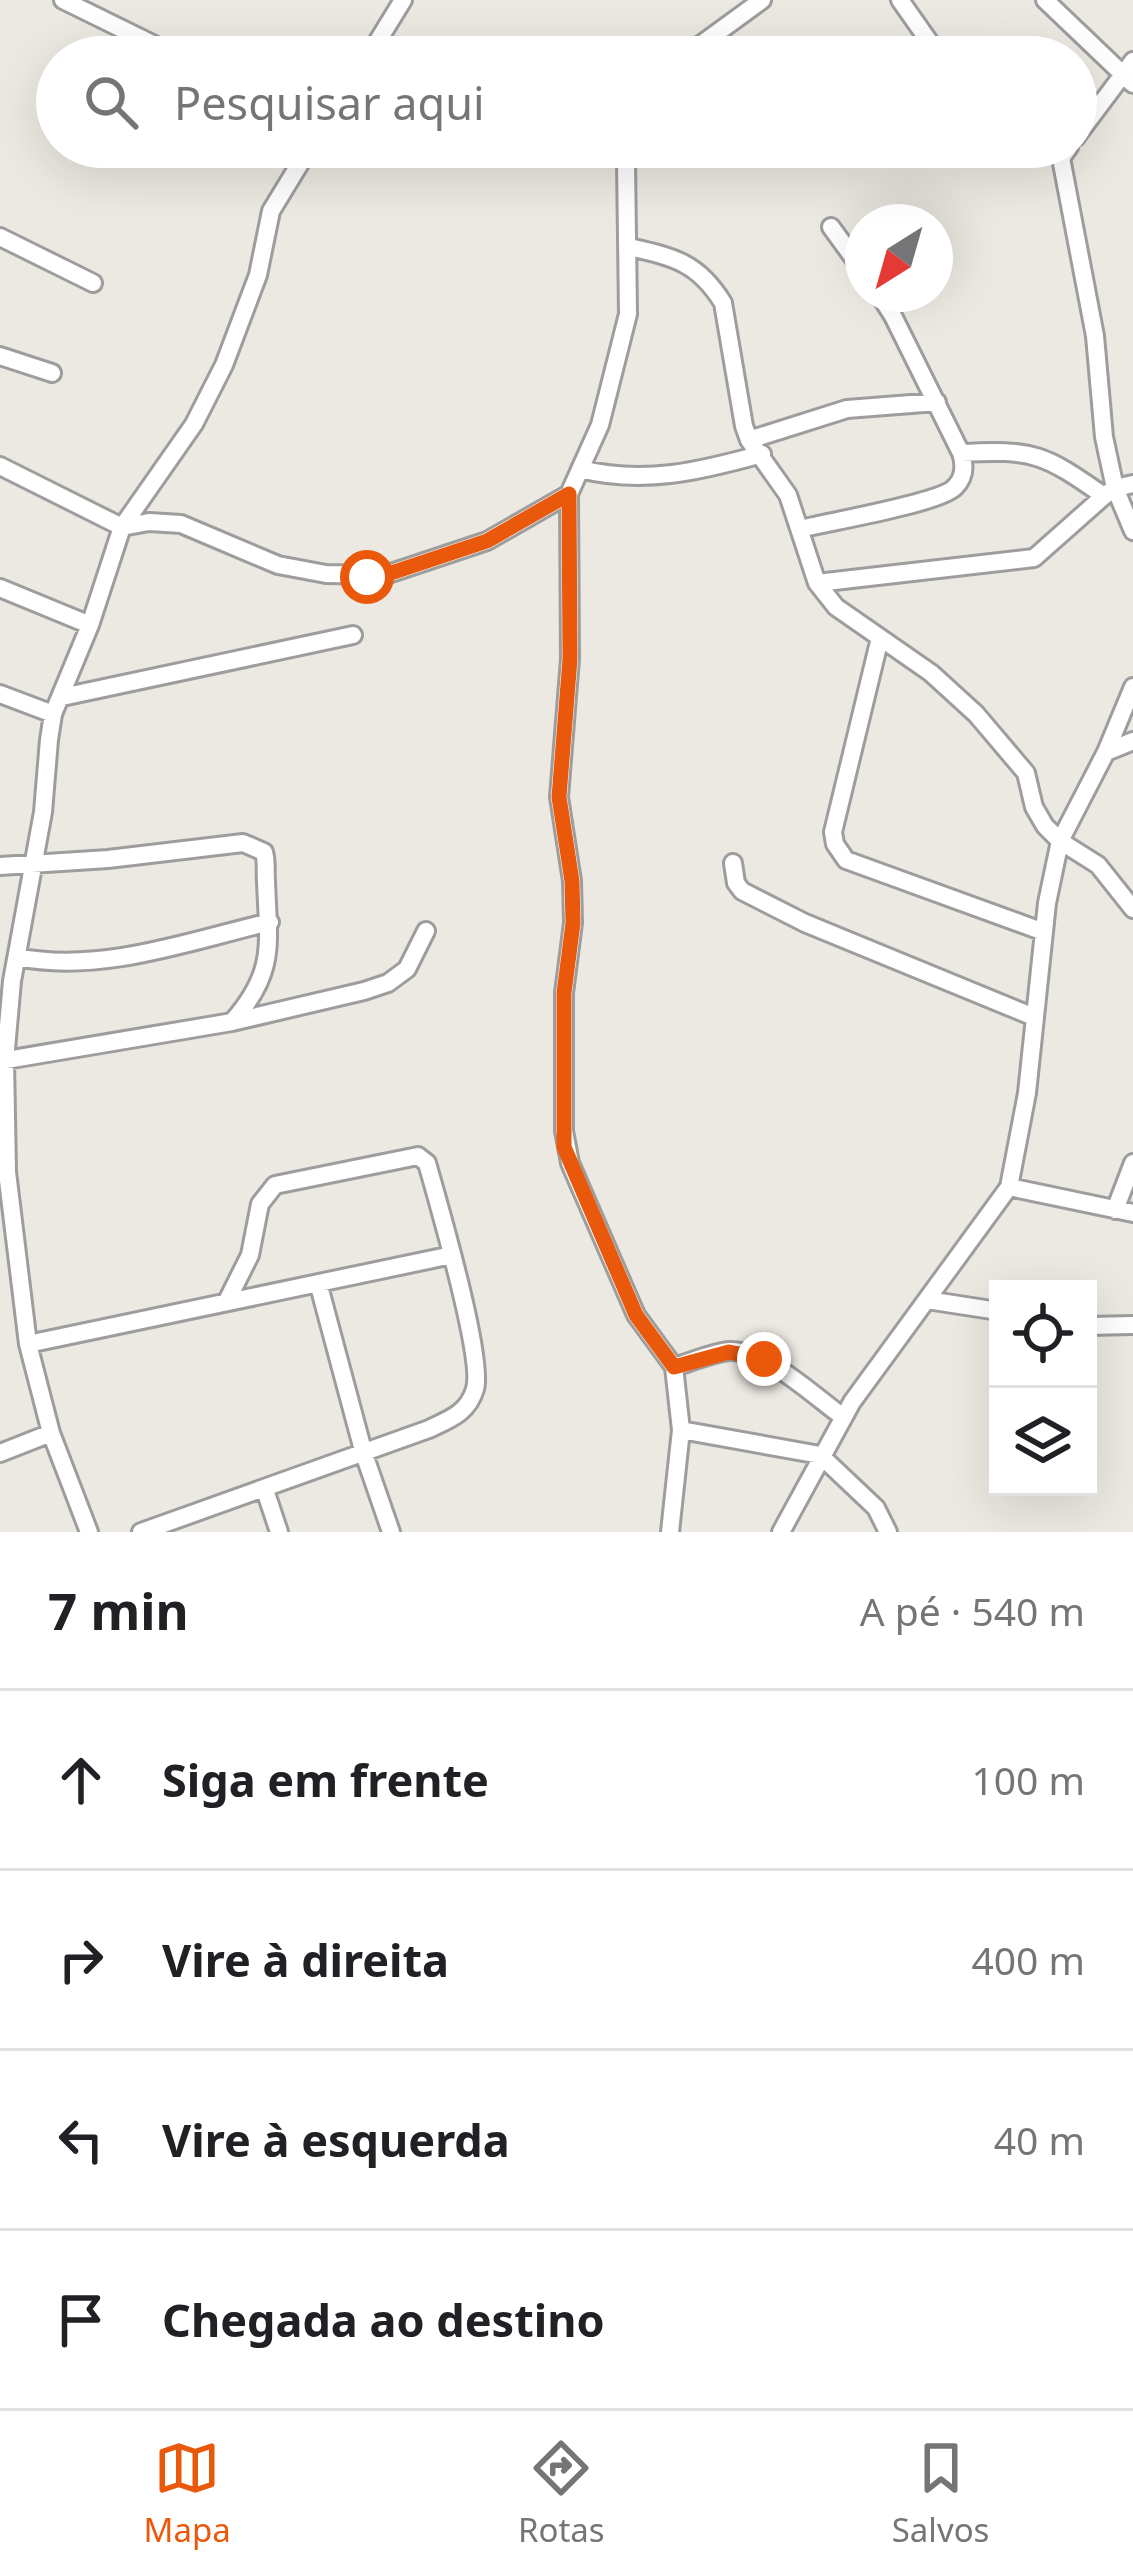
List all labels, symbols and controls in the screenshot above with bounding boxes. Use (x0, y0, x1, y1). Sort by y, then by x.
search box (36, 36, 1097, 168)
icon: search (78, 69, 144, 135)
text: Pesquisar aqui (174, 72, 485, 133)
north arrow (845, 204, 953, 312)
route start (340, 550, 394, 604)
map controls (989, 1280, 1097, 1496)
button: locate (989, 1280, 1097, 1388)
route end (737, 1332, 791, 1386)
button: layers (989, 1388, 1097, 1496)
text: 7 min (48, 1575, 189, 1645)
text: A pé · 540 m (860, 1584, 1085, 1637)
icon: ahead (48, 1747, 114, 1813)
text: Siga em frente (162, 1749, 489, 1810)
text: 100 m (971, 1753, 1085, 1806)
icon: right (48, 1927, 114, 1993)
text: Vire à direita (162, 1929, 449, 1990)
text: 400 m (971, 1933, 1085, 1986)
icon: left (48, 2107, 114, 2173)
text: Vire à esquerda (162, 2109, 510, 2170)
text: 40 m (994, 2113, 1085, 2166)
icon: arrive (48, 2287, 114, 2353)
text: Chegada ao destino (162, 2289, 605, 2350)
tab: Mapa (144, 2435, 231, 2552)
tab: Rotas (518, 2435, 605, 2552)
tab: Salvos (892, 2435, 989, 2552)

